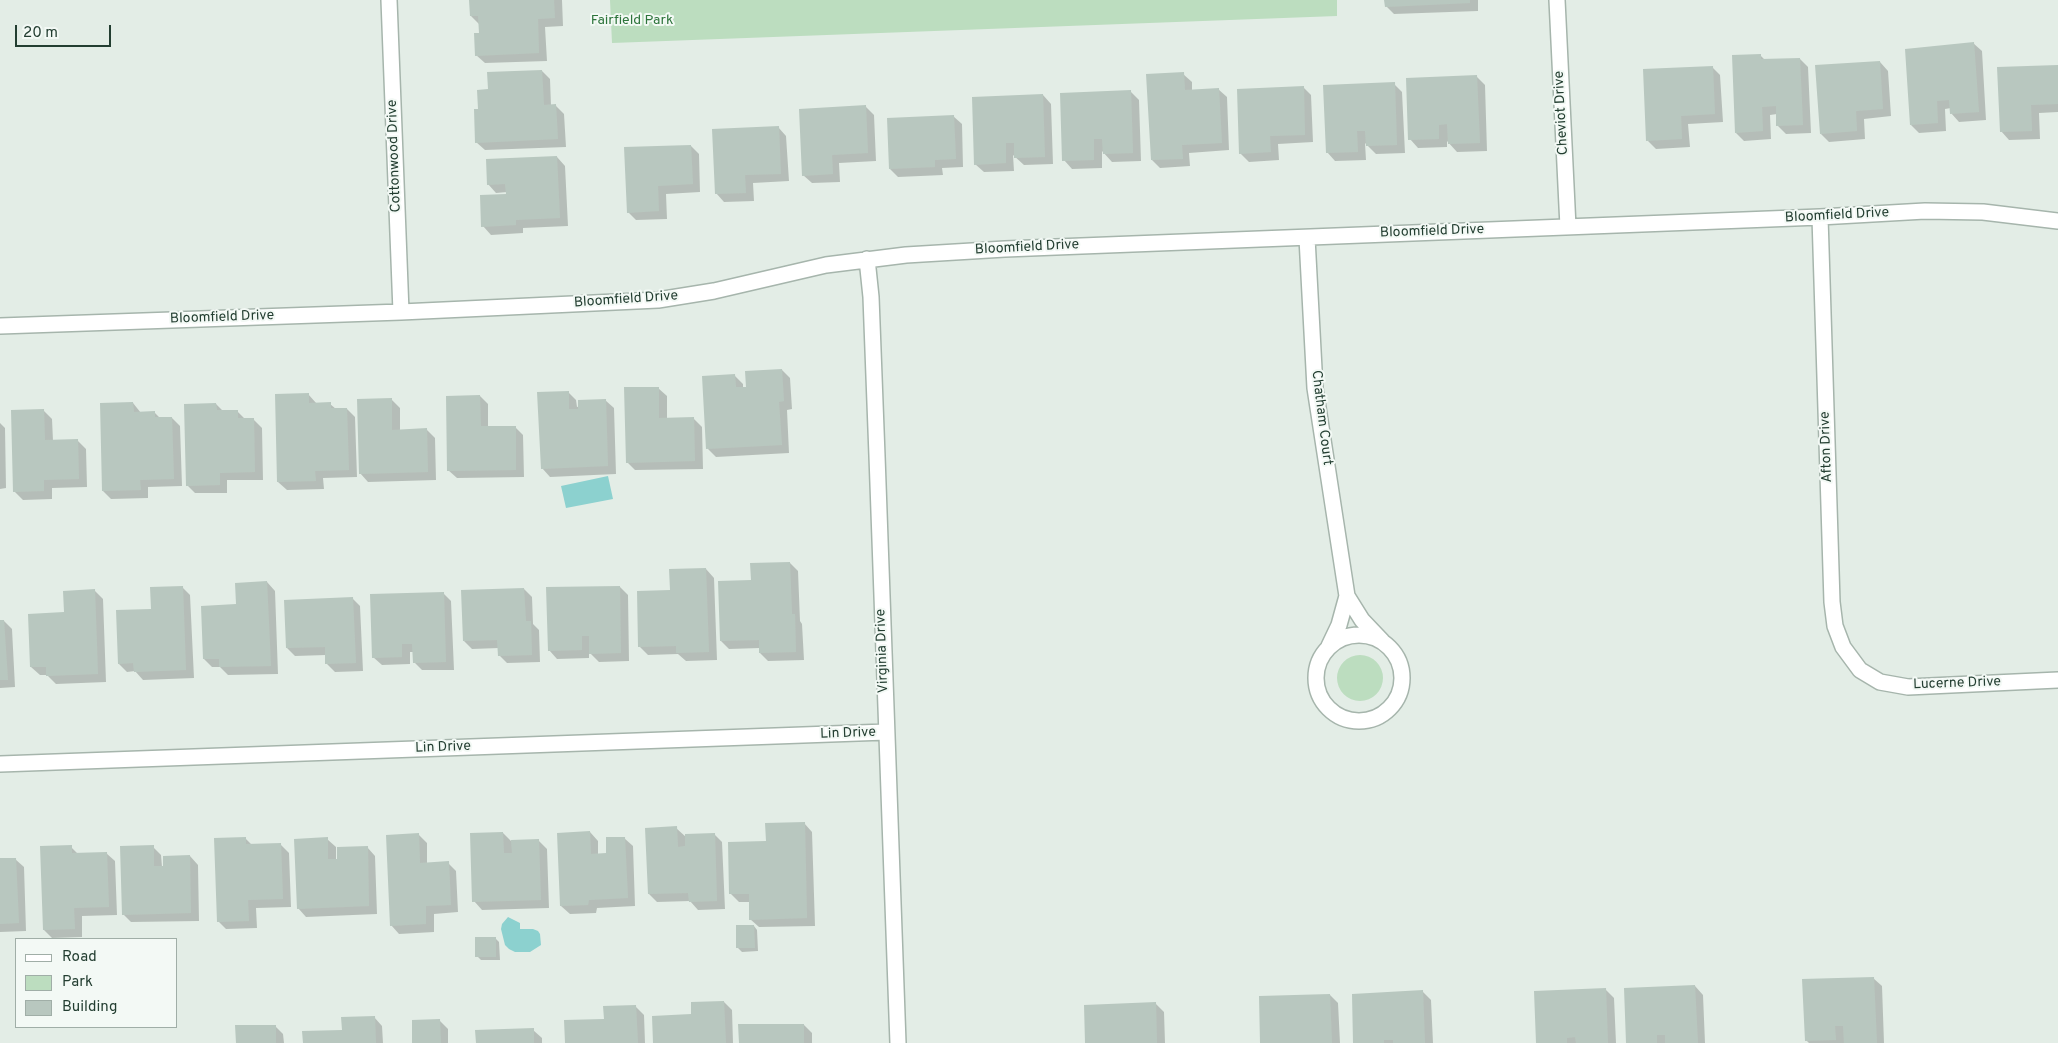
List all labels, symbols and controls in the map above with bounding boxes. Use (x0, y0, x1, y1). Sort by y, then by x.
park label: Fairfield Park (591, 13, 673, 29)
scale bar (18, 15, 114, 47)
text: 20 m (23, 24, 58, 43)
street label: Cheviot Drive (1551, 70, 1573, 156)
street label: Cottonwood Drive (385, 99, 405, 213)
street label: Bloomfield Drive (1785, 205, 1889, 227)
street label: Bloomfield Drive (1380, 222, 1484, 242)
street label: Bloomfield Drive (975, 237, 1079, 259)
street label: Bloomfield Drive (573, 288, 679, 312)
street label: Bloomfield Drive (170, 308, 274, 328)
street label: Chatham Court (1307, 369, 1335, 467)
street label: Afton Drive (1817, 411, 1837, 483)
street label: Virginia Drive (873, 608, 893, 694)
street label: Lucerne Drive (1913, 674, 2001, 694)
street label: Lin Drive (820, 725, 876, 743)
street label: Lin Drive (415, 739, 471, 757)
legend (15, 938, 178, 1028)
text: Road (62, 948, 97, 967)
text: Park (62, 973, 93, 992)
text: Building (62, 998, 117, 1017)

